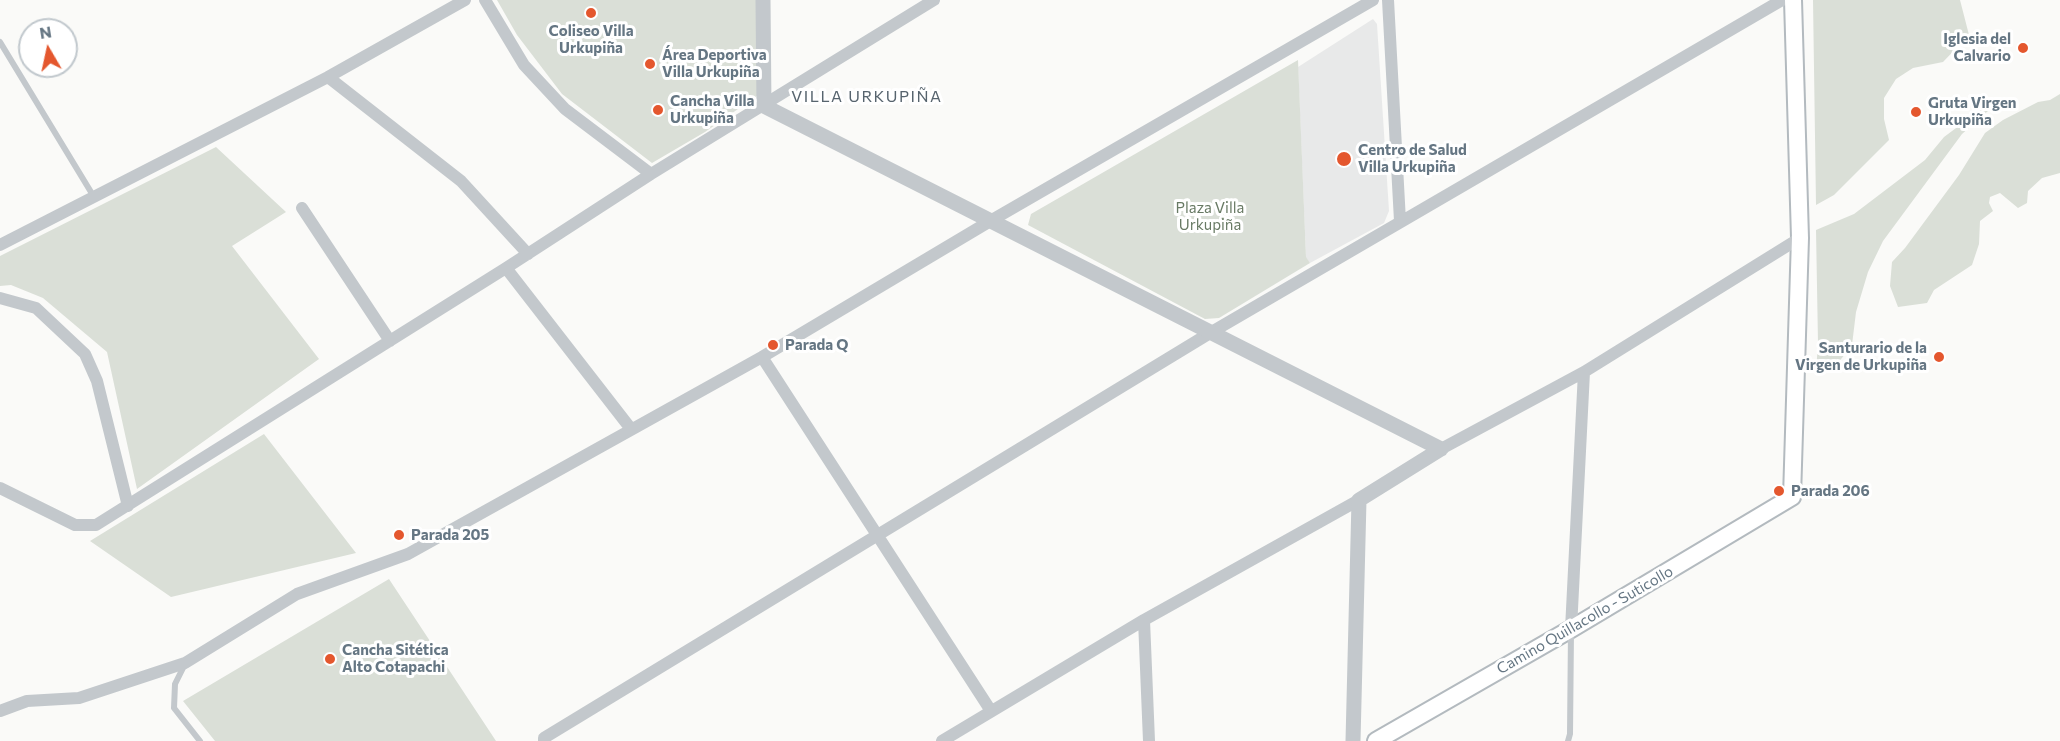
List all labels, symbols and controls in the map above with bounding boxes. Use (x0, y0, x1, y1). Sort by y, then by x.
marker: Coliseo Villa Urkupiña (584, 6, 598, 20)
north arrow (18, 18, 78, 78)
text: N (38, 21, 53, 42)
place label: Coliseo Villa Urkupiña (548, 22, 634, 57)
place label: Iglesia del Calvario (1943, 30, 2011, 65)
marker: Iglesia del Calvario (2016, 41, 2030, 55)
place label: Área Deportiva Villa Urkupiña (662, 46, 767, 81)
marker: Área Deportiva Villa Urkupiña (643, 57, 657, 71)
district label: VILLA URKUPIÑA (791, 87, 943, 107)
place label: Cancha Villa Urkupiña (670, 92, 754, 127)
place label: Gruta Virgen Urkupiña (1928, 94, 2016, 129)
marker: Cancha Villa Urkupiña (651, 103, 665, 117)
marker: Gruta Virgen Urkupiña (1909, 105, 1923, 119)
place label: Centro de Salud Villa Urkupiña (1358, 141, 1467, 176)
marker: Centro de Salud Villa Urkupiña (1335, 150, 1353, 168)
park label: Plaza Villa Urkupiña (1176, 199, 1244, 234)
place label: Parada Q (785, 336, 848, 354)
marker: Parada Q (766, 338, 780, 352)
place label: Santurario de la Virgen de Urkupiña (1795, 339, 1927, 374)
marker: Santurario de la Virgen de Urkupiña (1932, 350, 1946, 364)
place label: Parada 206 (1791, 482, 1870, 500)
marker: Parada 206 (1772, 484, 1786, 498)
place label: Parada 205 (411, 526, 489, 544)
marker: Parada 205 (392, 528, 406, 542)
street label: Camino Quillacollo - Suticollo (1494, 562, 1676, 678)
place label: Cancha Sitética Alto Cotapachi (342, 641, 449, 676)
marker: Cancha Sitética Alto Cotapachi (323, 652, 337, 666)

